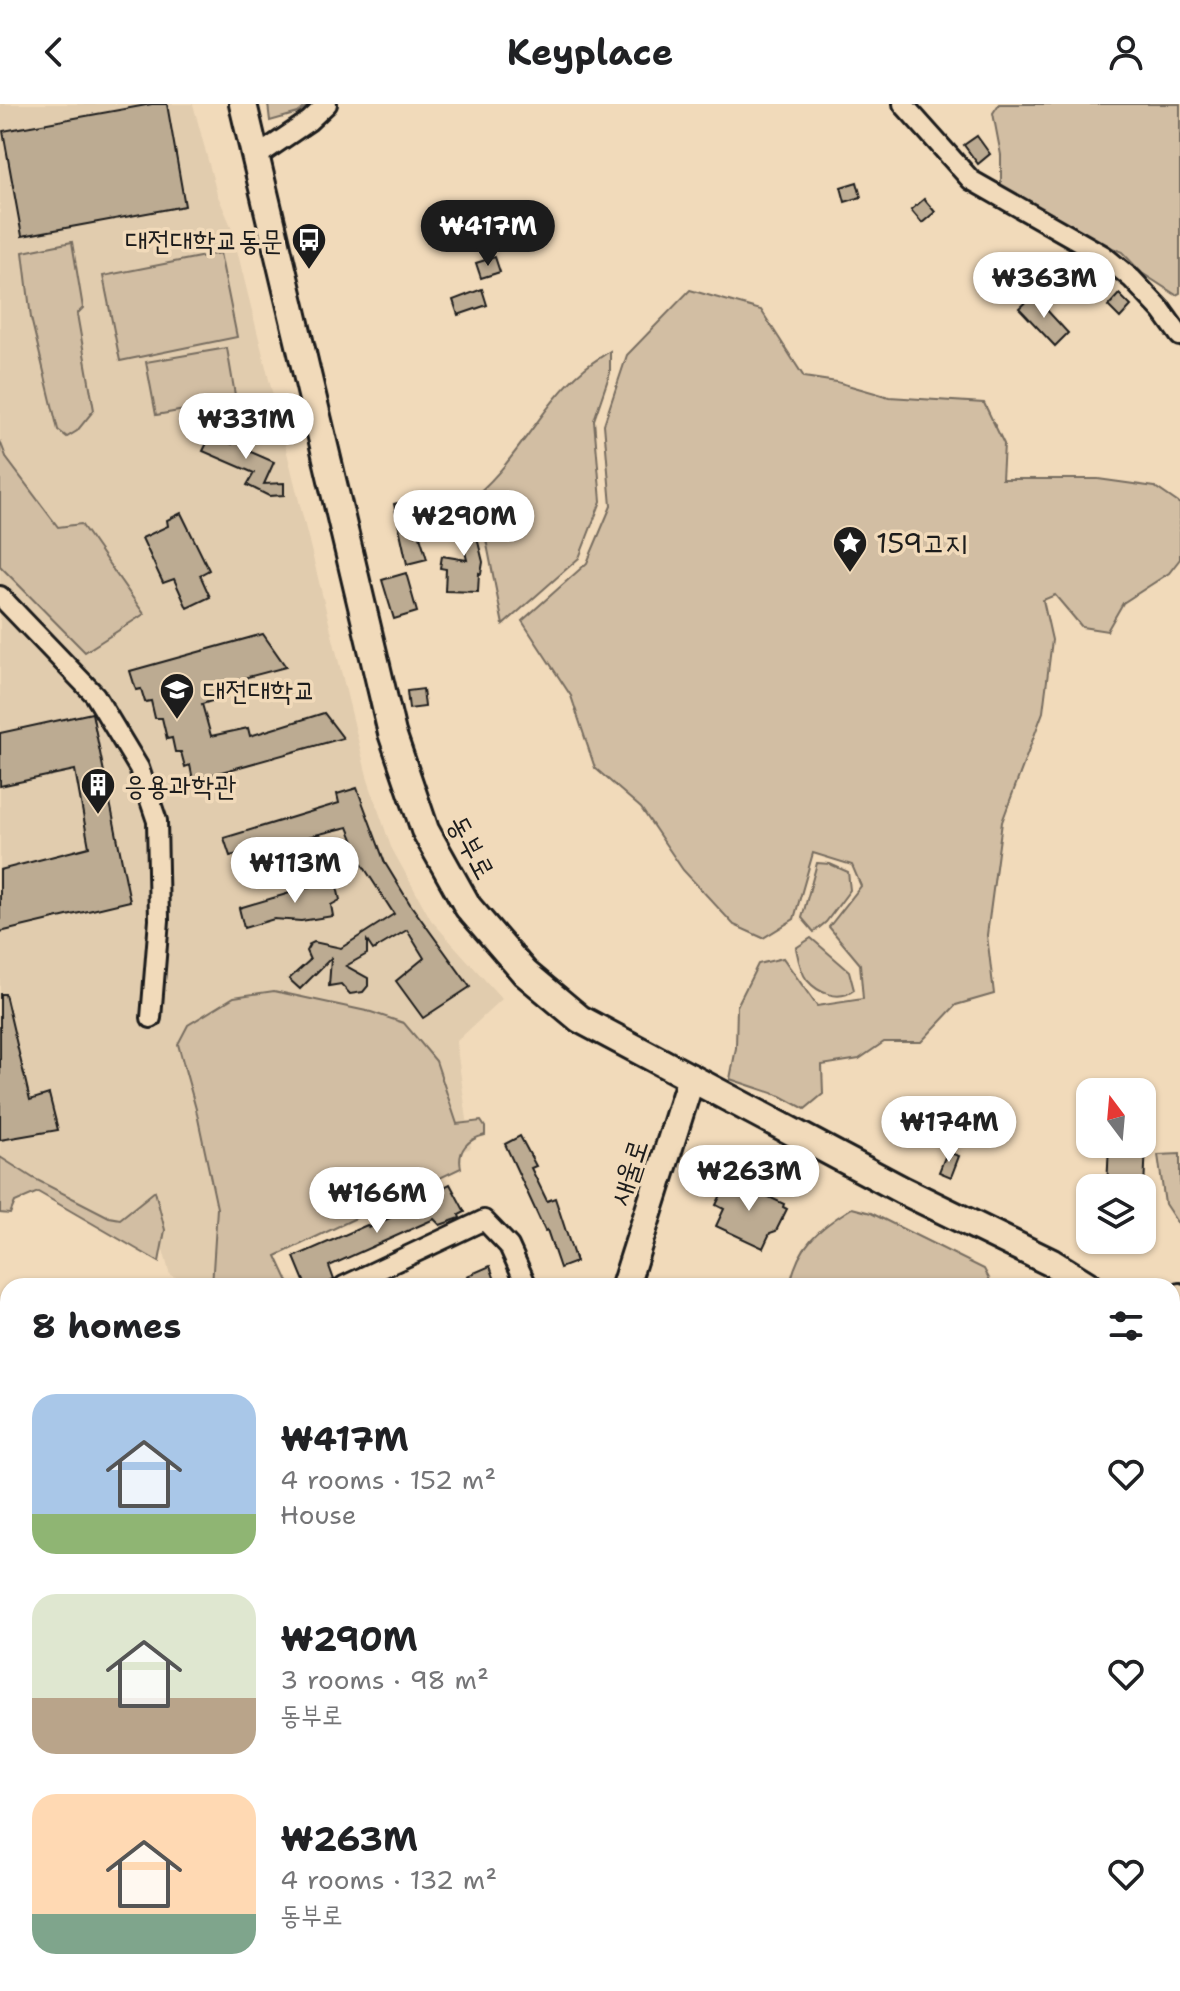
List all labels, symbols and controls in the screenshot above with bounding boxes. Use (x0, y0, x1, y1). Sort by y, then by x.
text: Keyplace (507, 28, 673, 77)
icon: back (32, 30, 76, 74)
icon: person (1104, 30, 1148, 74)
pin: ₩417M (432, 200, 544, 268)
text: ₩417M (439, 208, 537, 243)
place label: 대전대학교동문 (125, 221, 283, 259)
bus stop icon: 대전대학교동문 (290, 221, 328, 271)
pin: ₩363M (988, 252, 1100, 320)
text: ₩363M (991, 260, 1097, 295)
pin: ₩331M (190, 393, 302, 461)
text: ₩331M (197, 401, 295, 436)
pin: ₩290M (408, 490, 520, 558)
text: ₩290M (411, 498, 517, 533)
place icon: 159고지 (831, 524, 869, 574)
place label: 159고지 (876, 524, 968, 562)
school or university icon: 대전대학교 (158, 671, 196, 721)
place label: 대전대학교 (203, 671, 316, 709)
building icon: 응용과학관 (79, 766, 117, 816)
place label: 응용과학관 (124, 766, 237, 804)
street label: 동부로 (439, 808, 505, 886)
pin: ₩113M (239, 837, 351, 905)
text: ₩113M (249, 845, 341, 880)
north arrow (1076, 1078, 1156, 1158)
map controls (1076, 1078, 1156, 1254)
pin: ₩174M (893, 1096, 1005, 1164)
text: ₩174M (899, 1104, 999, 1139)
street label: 새울로 (599, 1134, 657, 1210)
pin: ₩263M (693, 1145, 805, 1213)
text: ₩263M (696, 1153, 802, 1188)
pin: ₩166M (321, 1167, 433, 1235)
button: layers (1076, 1174, 1156, 1254)
text: ₩166M (327, 1175, 427, 1210)
text: 8 homes (32, 1303, 181, 1349)
icon: filters (1104, 1304, 1148, 1348)
text: ₩417M (280, 1416, 409, 1462)
icon: home (96, 1426, 192, 1522)
icon: heart (1104, 1452, 1148, 1496)
text: 4 rooms · 152 m² (280, 1462, 496, 1497)
text: House (280, 1497, 356, 1532)
text: ₩290M (280, 1616, 418, 1662)
icon: home (96, 1626, 192, 1722)
icon: heart (1104, 1652, 1148, 1696)
text: 3 rooms · 98 m² (280, 1662, 489, 1697)
text: 동부로 (280, 1697, 343, 1732)
text: ₩263M (280, 1816, 418, 1862)
icon: home (96, 1826, 192, 1922)
icon: heart (1104, 1852, 1148, 1896)
text: 4 rooms · 132 m² (280, 1862, 497, 1897)
text: 동부로 (280, 1897, 343, 1932)

